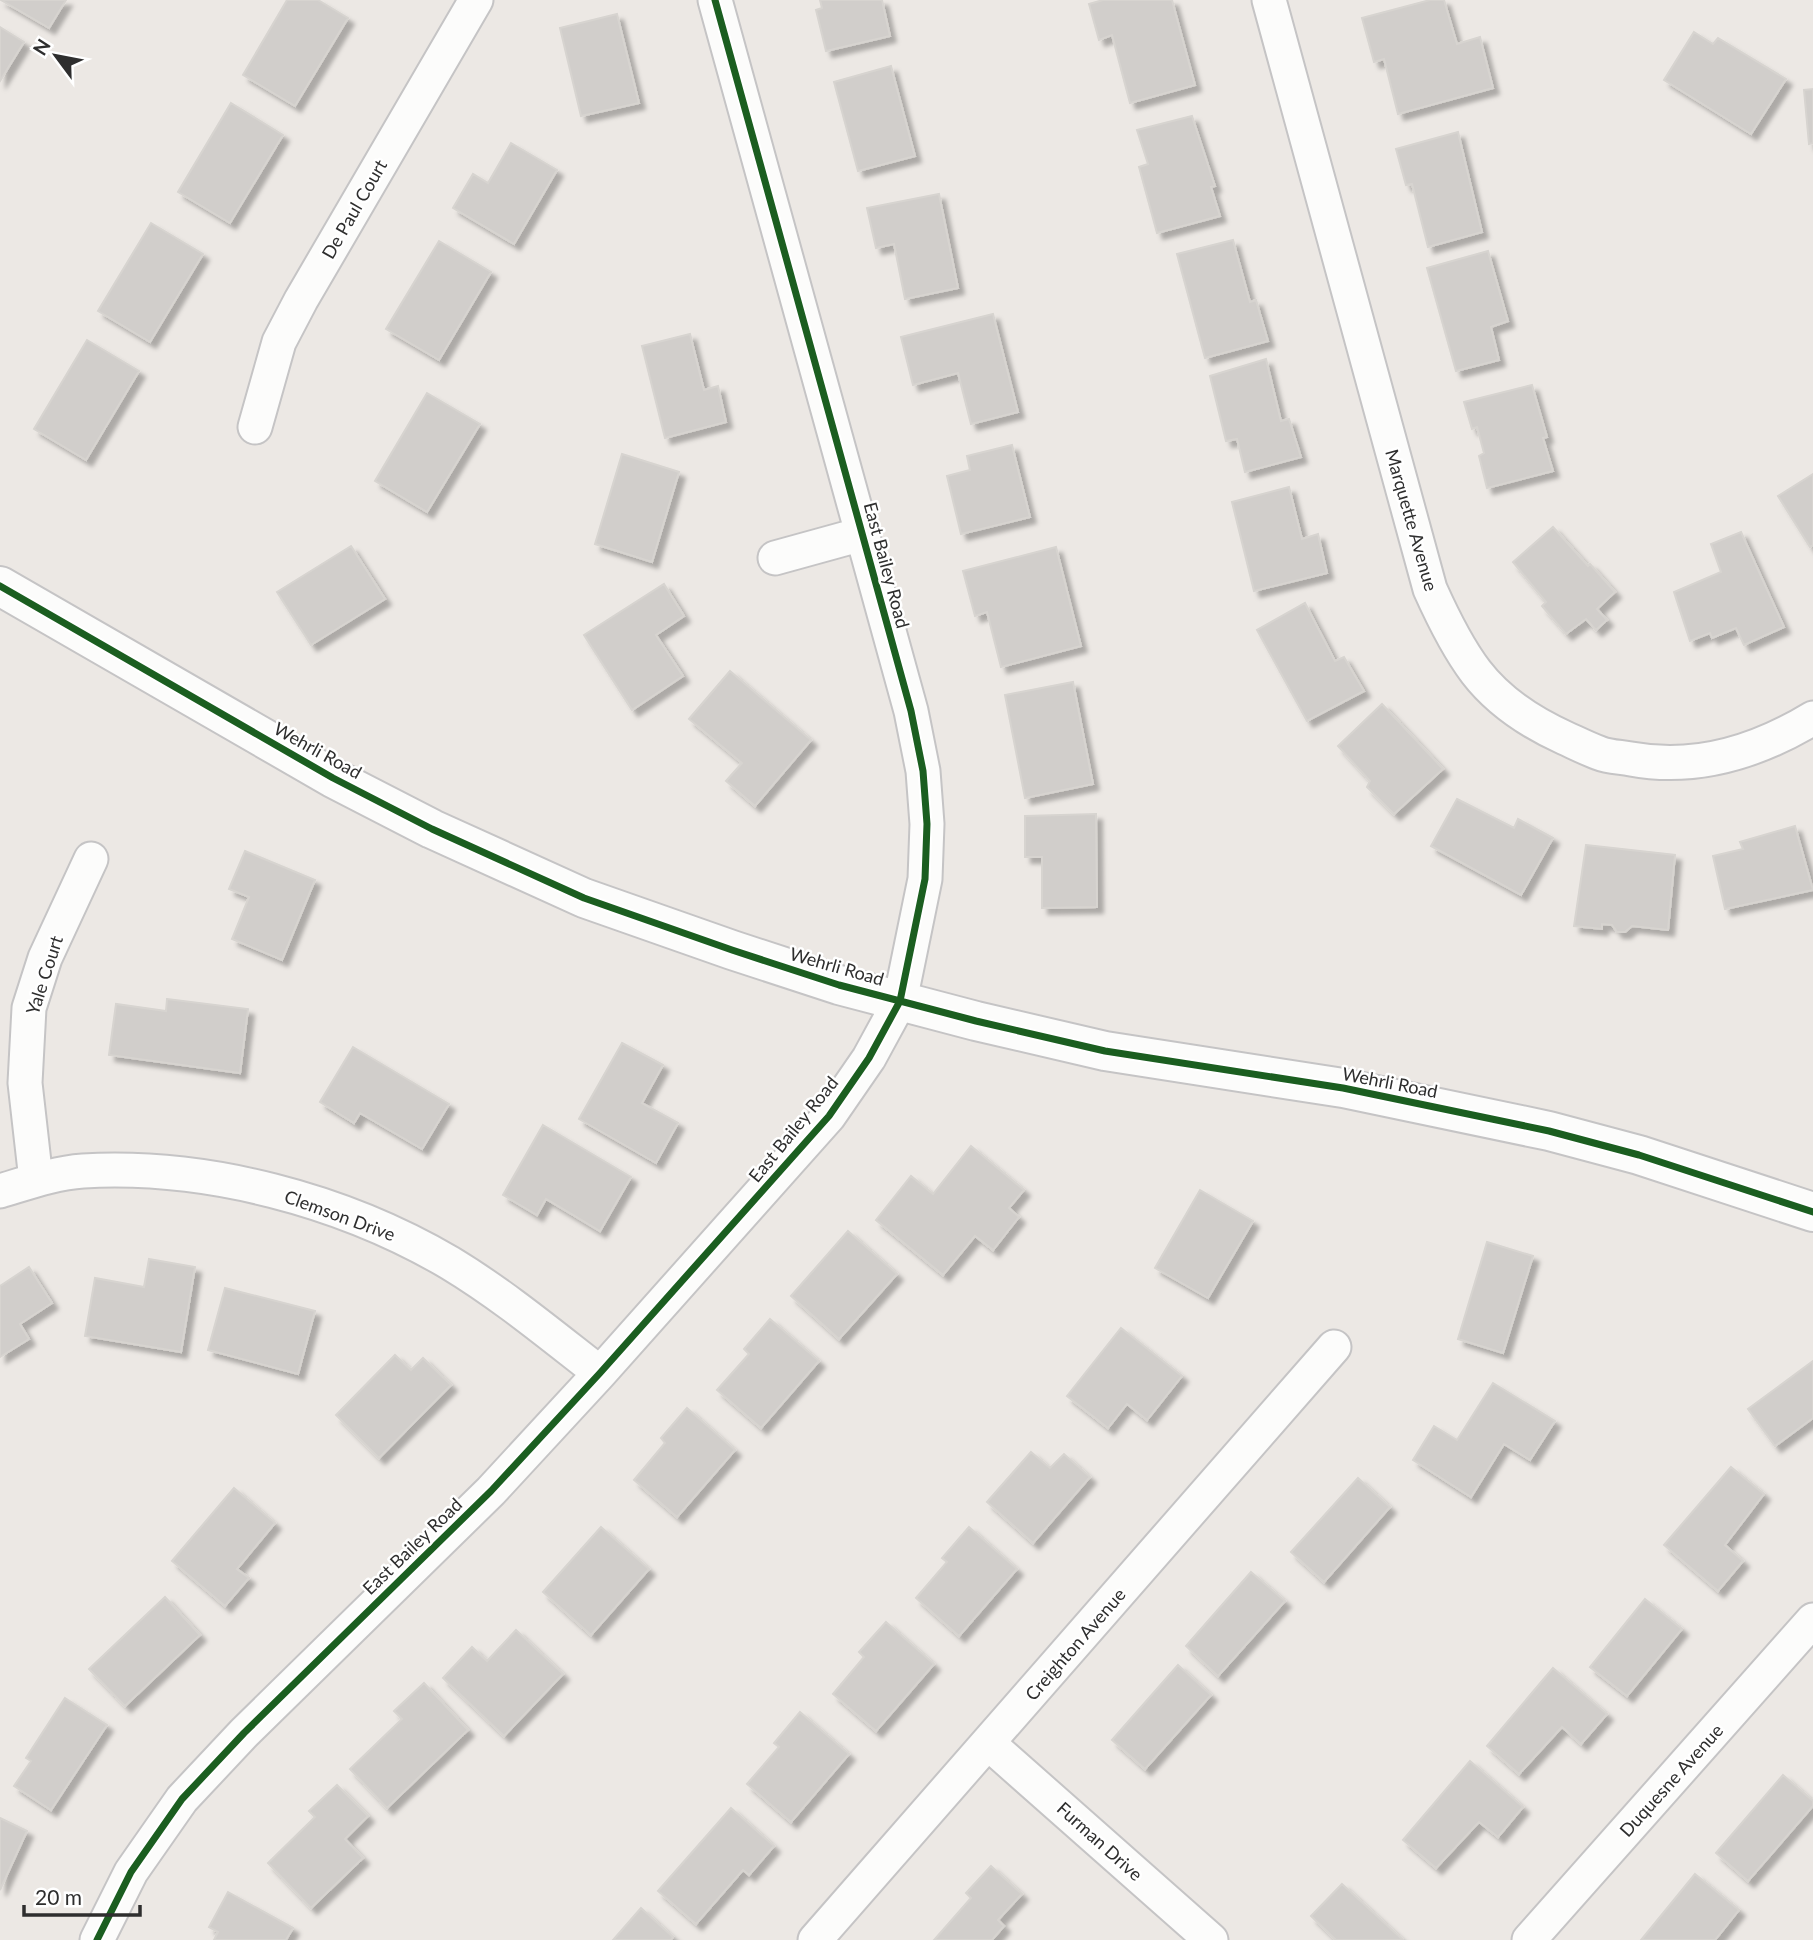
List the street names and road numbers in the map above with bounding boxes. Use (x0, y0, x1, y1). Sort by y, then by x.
street label: De Paul Court (317, 155, 392, 263)
street label: Marquette Avenue (1381, 447, 1443, 593)
street label: East Bailey Road (860, 499, 914, 631)
street label: Wehrli Road (270, 717, 366, 783)
street label: Yale Court (21, 932, 67, 1017)
street label: Wehrli Road (787, 942, 887, 990)
street label: Wehrli Road (1340, 1062, 1440, 1102)
street label: East Bailey Road (744, 1072, 842, 1186)
street label: Clemson Drive (282, 1185, 398, 1245)
street label: East Bailey Road (358, 1493, 466, 1599)
street label: Creighton Avenue (1020, 1583, 1130, 1705)
street label: Duquesne Avenue (1615, 1719, 1727, 1841)
street label: Furman Drive (1053, 1797, 1147, 1885)

